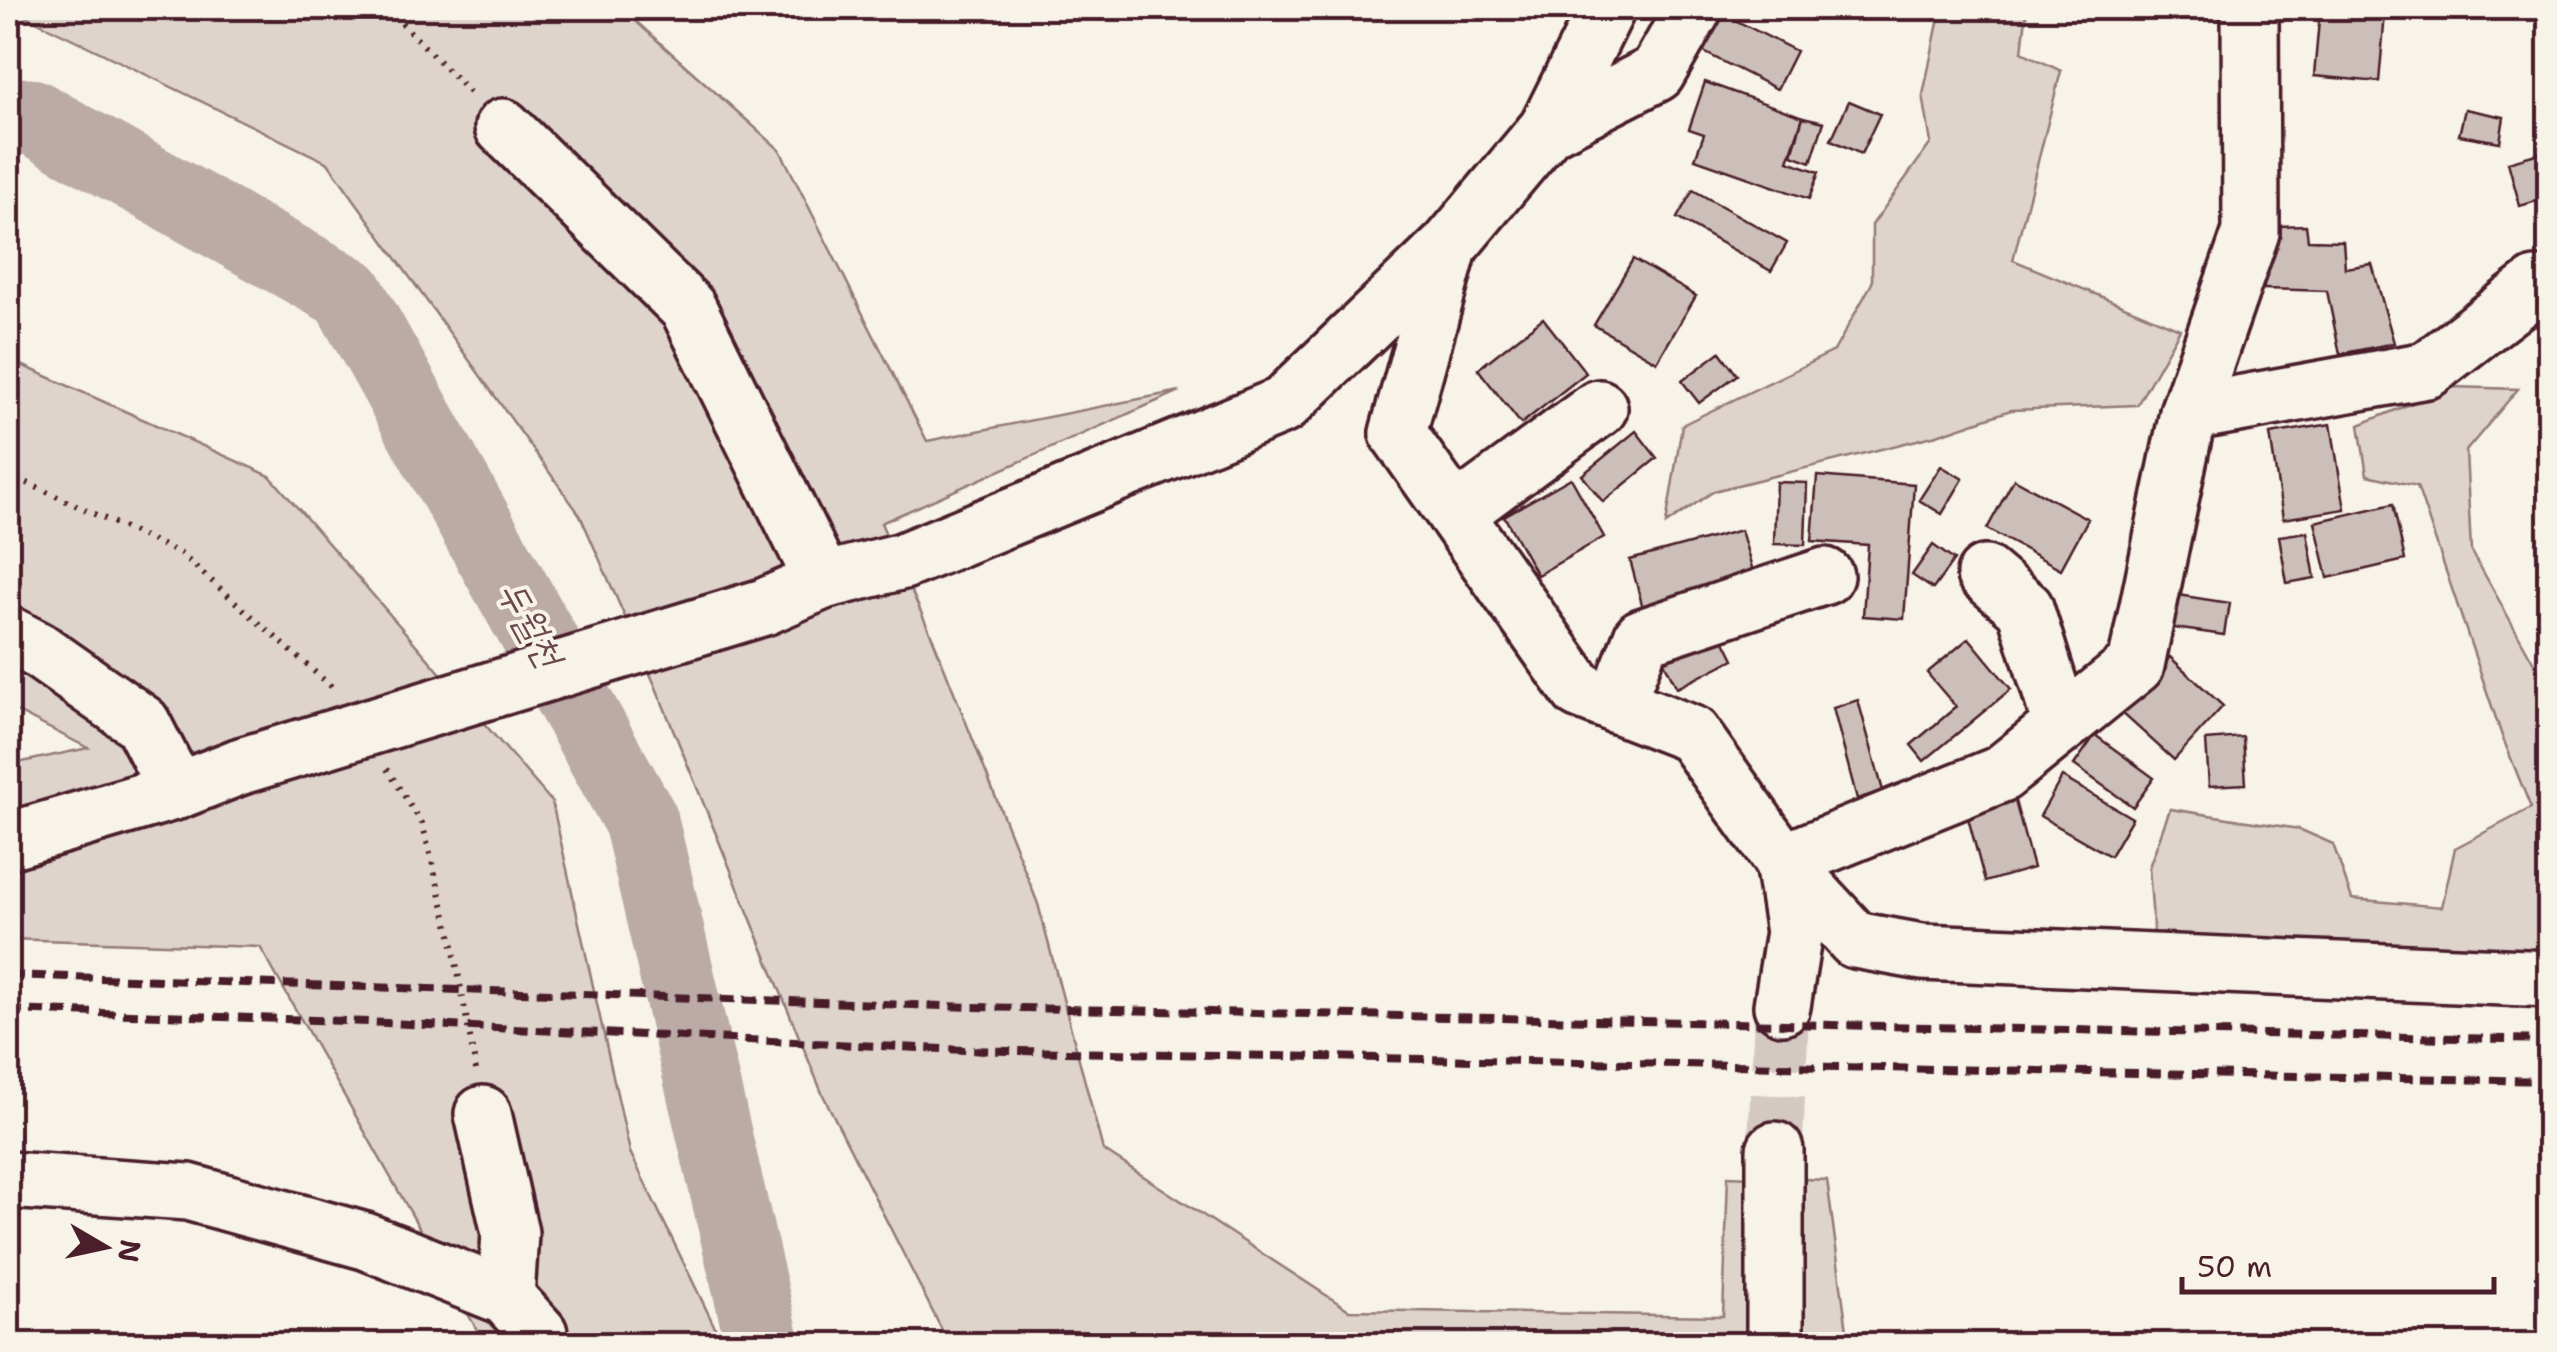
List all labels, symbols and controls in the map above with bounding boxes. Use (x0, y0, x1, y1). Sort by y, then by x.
water label: 두월천 (486, 571, 577, 678)
north arrow (55, 1197, 155, 1297)
scale bar (2182, 1232, 2494, 1294)
text: N (109, 1237, 150, 1265)
text: 50 m (2197, 1246, 2272, 1287)

